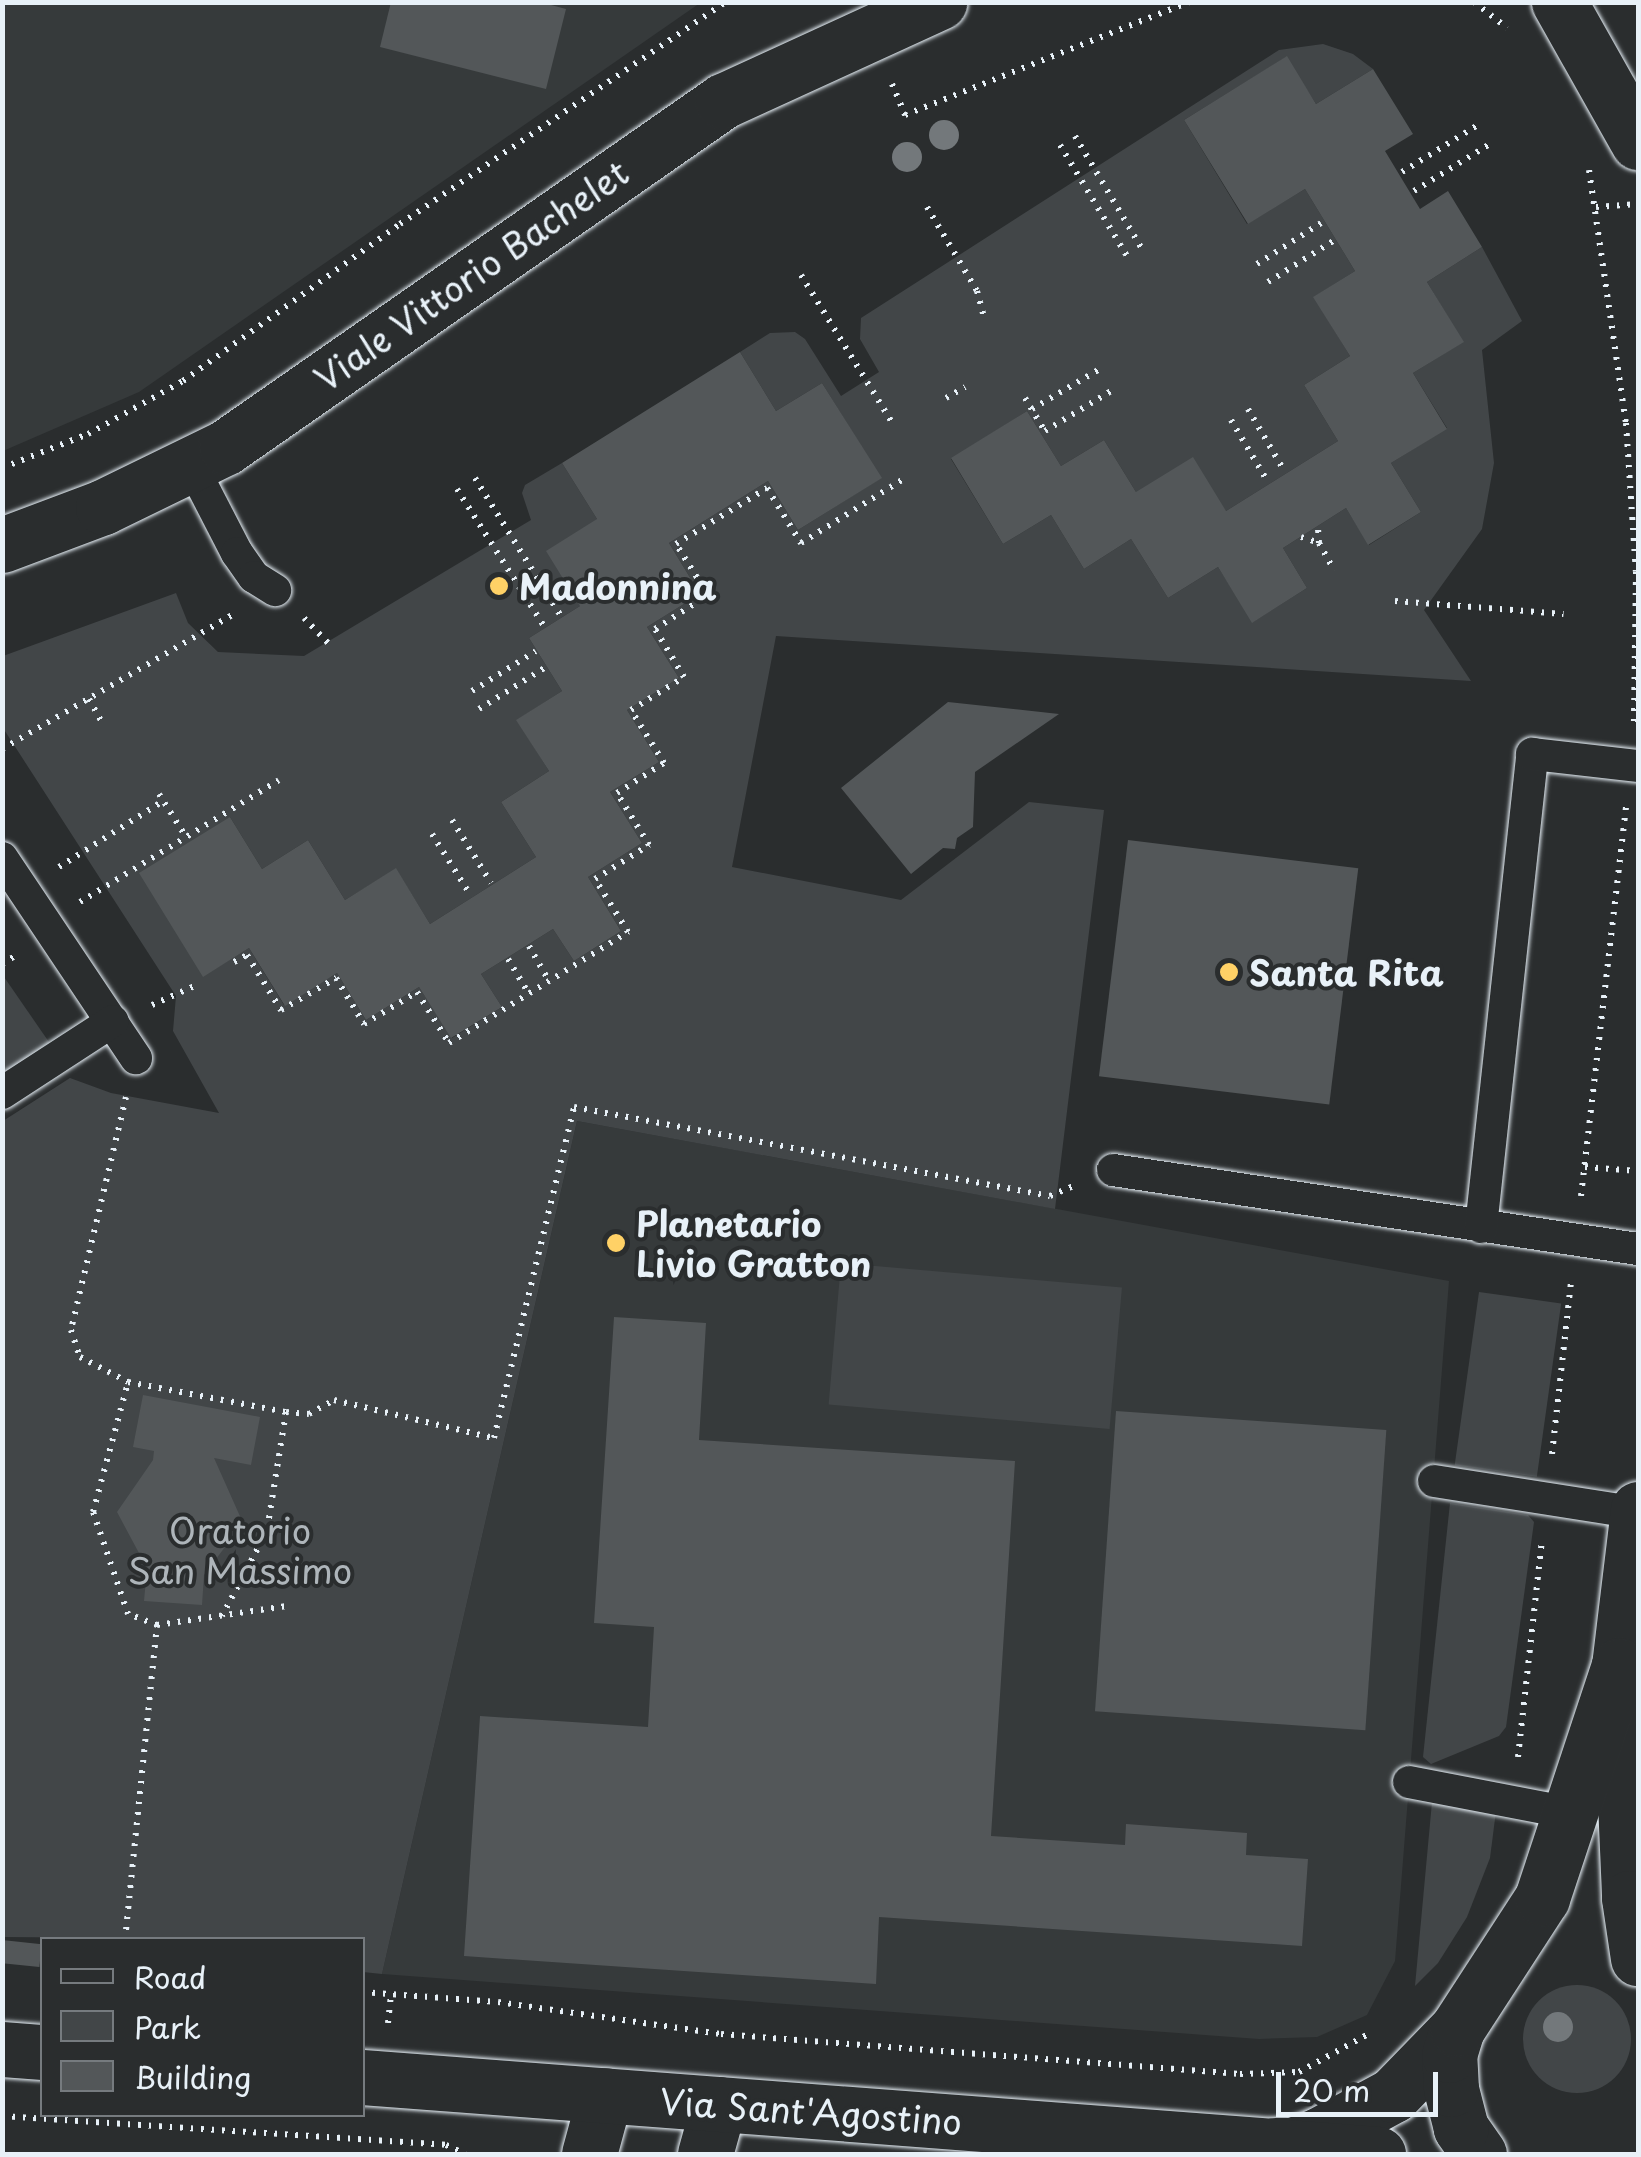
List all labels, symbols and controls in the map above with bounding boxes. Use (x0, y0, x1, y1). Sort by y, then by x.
street label: Viale Vittorio Bachelet (305, 150, 637, 400)
place label: Madonnina (519, 565, 717, 607)
marker: Madonnina (488, 575, 510, 597)
place label: Santa Rita (1249, 951, 1443, 993)
marker: Santa Rita (1218, 961, 1240, 983)
place label: Planetario Livio Gratton (636, 1202, 871, 1284)
marker: Planetario Livio Gratton (605, 1232, 627, 1254)
park label: Oratorio San Massimo (128, 1509, 352, 1591)
legend (40, 1937, 365, 2117)
text: Road (134, 1954, 207, 1999)
text: Park (134, 2004, 201, 2049)
scale bar (1281, 2052, 1444, 2114)
text: Building (134, 2054, 251, 2099)
text: 20 m (1293, 2067, 1370, 2112)
street label: Via Sant'Agostino (659, 2080, 963, 2142)

